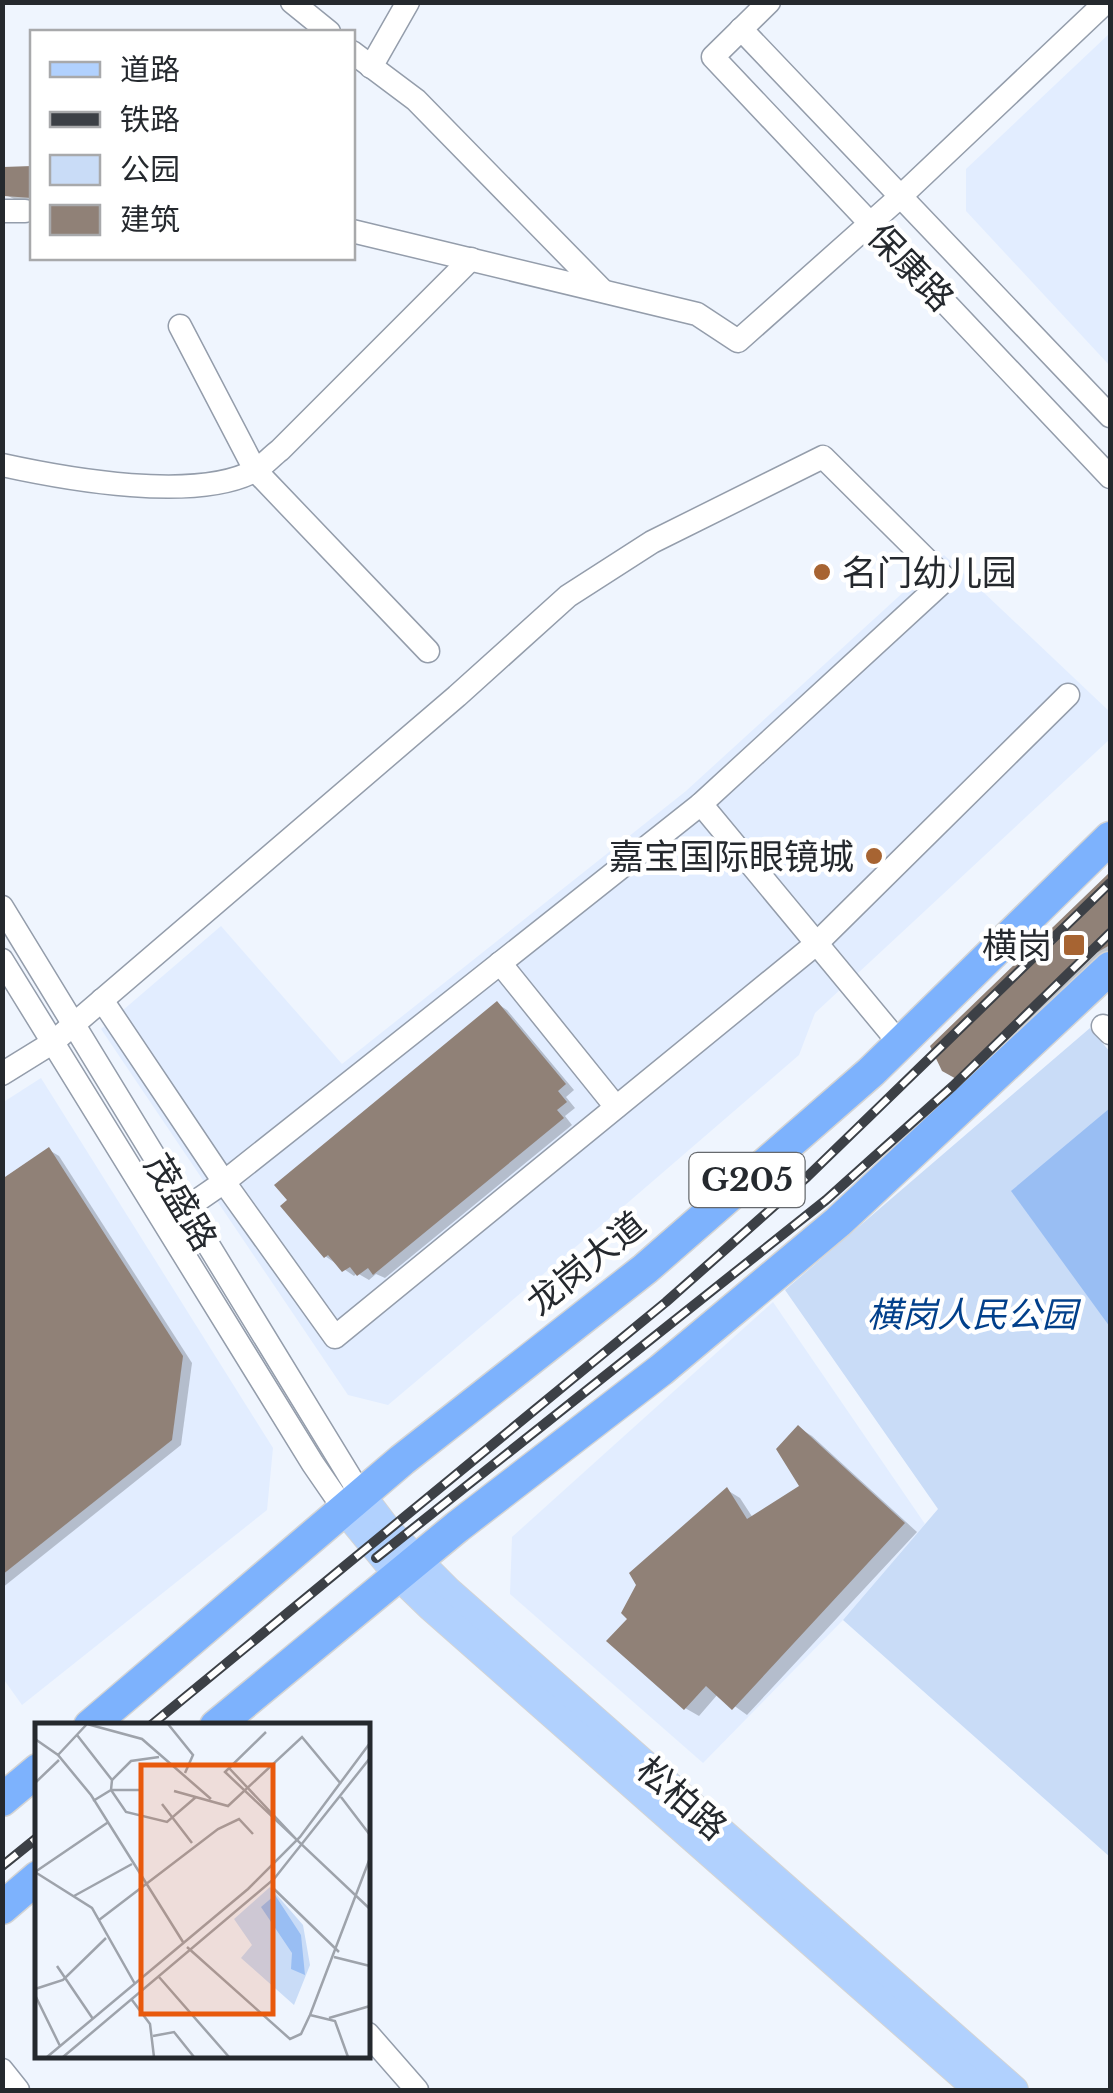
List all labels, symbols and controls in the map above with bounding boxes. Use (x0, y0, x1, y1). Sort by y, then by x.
legend (30, 30, 355, 260)
text: 道路 (120, 51, 180, 88)
text: 铁路 (120, 101, 180, 138)
text: 公园 (120, 151, 180, 188)
text: 建筑 (120, 201, 180, 238)
street label: 保康路 (859, 214, 963, 320)
place label: 名门幼儿园 (842, 551, 1017, 594)
marker: 名门幼儿园 (811, 561, 833, 583)
place label: 嘉宝国际眼镜城 (609, 835, 854, 878)
marker: 嘉宝国际眼镜城 (863, 845, 885, 867)
place label: 横岗 (982, 924, 1052, 967)
marker: 横岗 (1061, 932, 1087, 958)
street label: 茂盛路 (136, 1146, 226, 1258)
road number: G205 (690, 1153, 804, 1207)
street label: 龙岗大道 (518, 1202, 654, 1324)
park label: 横岗人民公园 (867, 1293, 1082, 1336)
inset map (35, 1723, 370, 2058)
street label: 松柏路 (628, 1747, 736, 1849)

